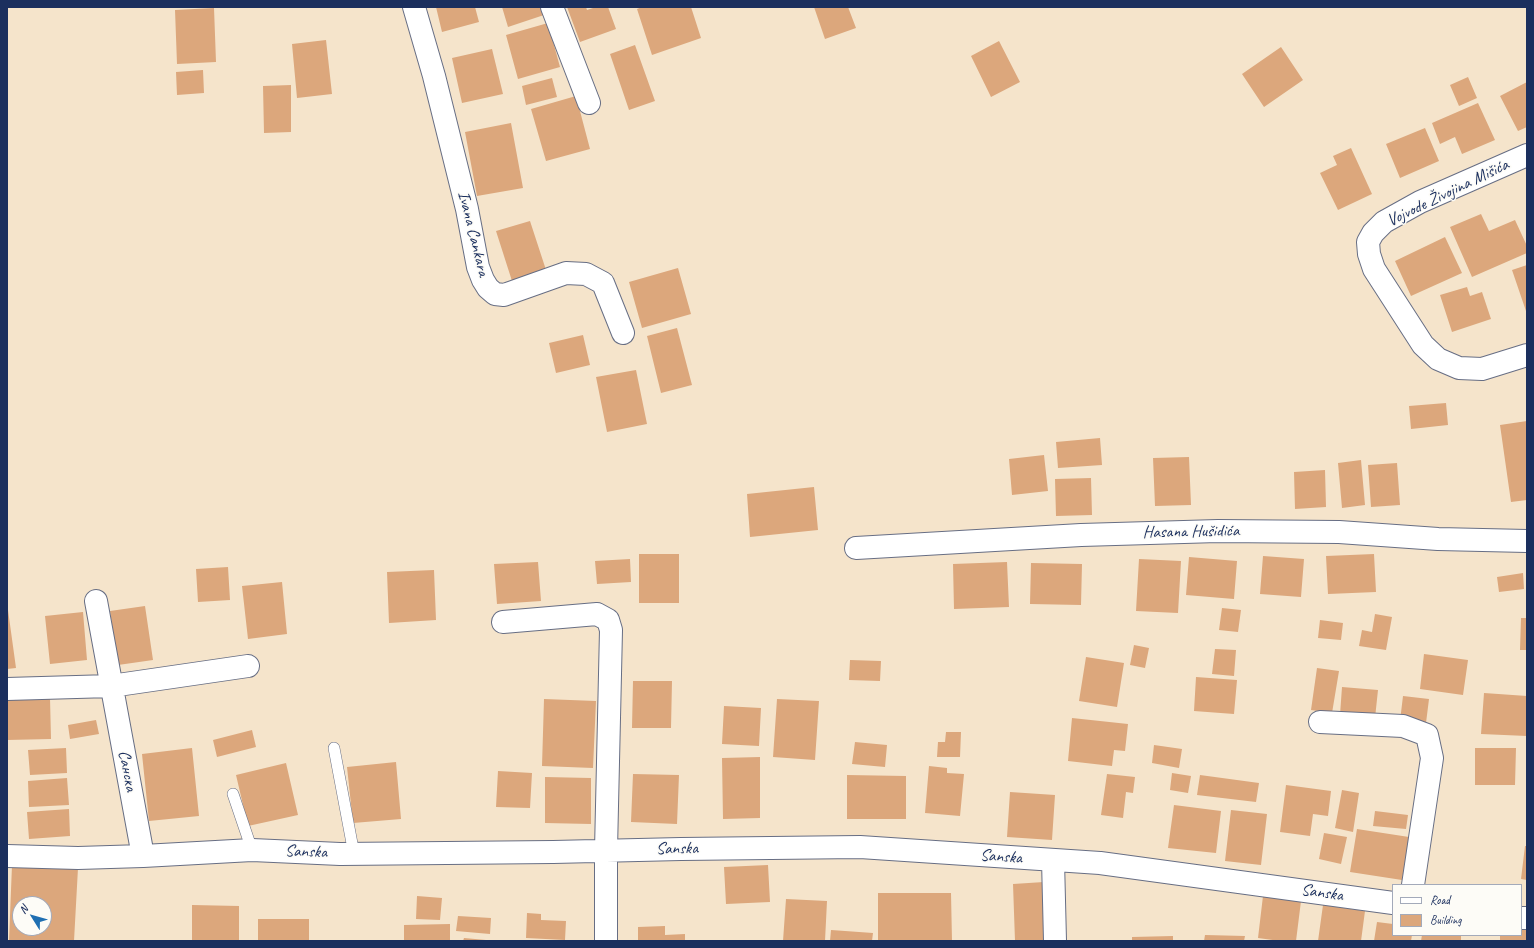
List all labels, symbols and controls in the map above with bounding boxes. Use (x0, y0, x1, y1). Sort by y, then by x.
street label: Vojvode Živojina Mišića (1384, 155, 1512, 231)
street label: Ivana Cankara (453, 189, 493, 279)
street label: Hasana Hušidića (1143, 521, 1239, 543)
street label: Санска (113, 749, 141, 793)
street label: Sanska (656, 838, 698, 860)
street label: Sanska (285, 841, 327, 863)
street label: Sanska (979, 845, 1023, 869)
street label: Sanska (1300, 880, 1344, 906)
legend (1392, 884, 1522, 936)
text: Road (1430, 892, 1450, 908)
north arrow (12, 896, 52, 936)
text: N (16, 902, 31, 916)
text: Building (1430, 912, 1462, 928)

